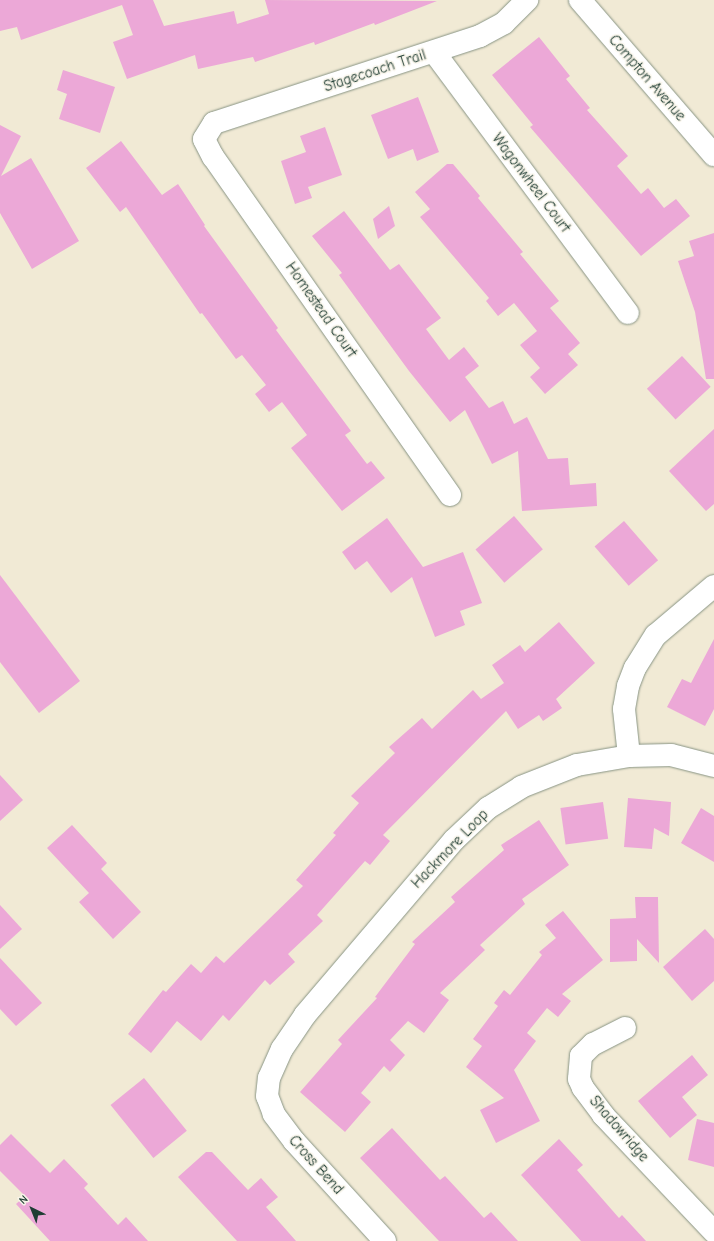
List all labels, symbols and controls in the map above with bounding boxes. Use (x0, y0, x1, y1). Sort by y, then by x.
street label: Compton Avenue (605, 31, 689, 125)
street label: Stagecoach Trail (322, 46, 428, 96)
street label: Wagonwheel Court (488, 130, 574, 236)
street label: Homestead Court (281, 259, 361, 361)
street label: Hackmore Loop (408, 806, 492, 892)
street label: Shadowridge (585, 1092, 653, 1166)
street label: Cross Bend (285, 1132, 347, 1198)
north arrow (12, 1189, 52, 1229)
text: N (16, 1193, 31, 1207)

